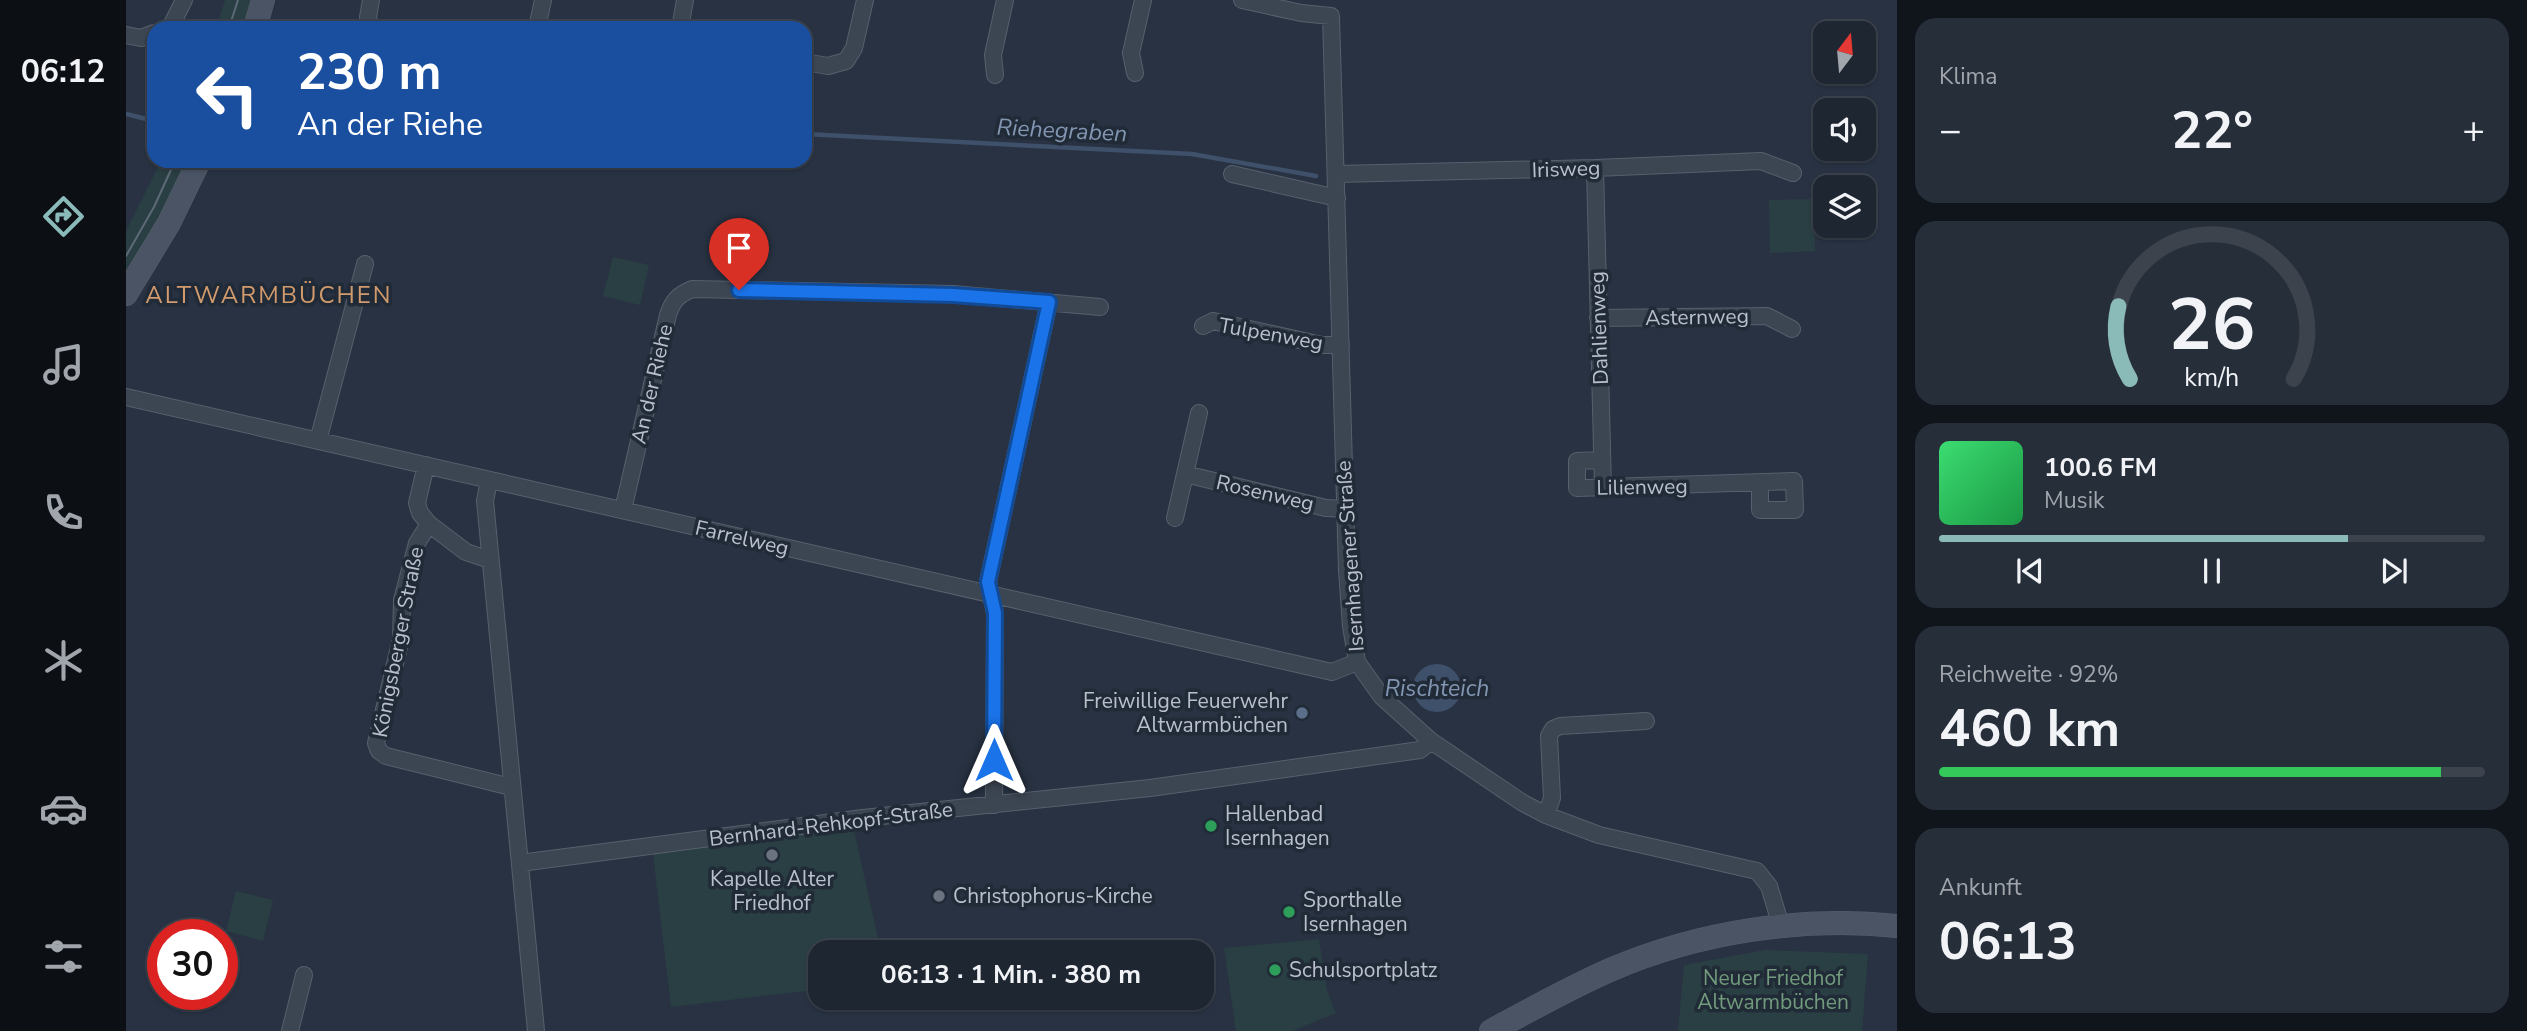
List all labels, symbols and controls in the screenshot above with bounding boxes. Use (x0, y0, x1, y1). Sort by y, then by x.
north arrow (1813, 21, 1876, 84)
map controls (1813, 21, 1876, 238)
text: 230 m (297, 39, 441, 106)
icon: left (182, 49, 273, 140)
text: 06:12 (21, 50, 105, 93)
text: Klima (1939, 61, 1997, 92)
text: 22° (2171, 95, 2253, 166)
button: sound (1813, 98, 1876, 161)
text: An der Riehe (297, 103, 483, 146)
text: − (1939, 105, 1962, 156)
text: + (2462, 105, 2485, 156)
water label: Riehegraben (996, 112, 1128, 149)
street label: Irisweg (1531, 154, 1601, 184)
button: layers (1813, 175, 1876, 238)
icon: directions (39, 192, 88, 241)
pin (709, 218, 769, 290)
icon: arrive (720, 229, 758, 267)
street label: Dahlienweg (1583, 271, 1615, 385)
text: 26 (2168, 275, 2256, 375)
district label: ALTWARMBÜCHEN (145, 279, 393, 311)
street label: Asternweg (1645, 302, 1749, 332)
street label: Tulpenweg (1217, 311, 1325, 357)
street label: An der Riehe (625, 321, 679, 447)
icon: music (39, 340, 88, 389)
text: km/h (2184, 361, 2240, 395)
text: 100.6 FM (2044, 450, 2157, 485)
street label: Isernhagener Straße (1329, 459, 1371, 653)
street label: Rosenweg (1213, 468, 1317, 518)
street label: Lilienweg (1596, 472, 1688, 502)
text: Musik (2044, 485, 2104, 516)
icon: phone (39, 488, 88, 537)
street label: Farrelweg (692, 514, 792, 562)
street label: Königsberger Straße (366, 544, 430, 740)
icon: previous (2011, 552, 2049, 590)
icon: pause (2193, 552, 2231, 590)
icon: next (2375, 552, 2413, 590)
icon: climate (39, 636, 88, 685)
text: Reichweite · 92% (1939, 659, 2118, 690)
water label: Rischteich (1385, 673, 1489, 704)
place label: Freiwillige Feuerwehr Altwarmbüchen (1083, 687, 1288, 739)
text: 460 km (1939, 693, 2120, 764)
marker: Freiwillige Feuerwehr Altwarmbüchen (1294, 705, 1310, 721)
position arrow (957, 723, 1031, 797)
icon: car (39, 784, 88, 833)
street label: Bernhard-Rehkopf-Straße (707, 795, 955, 853)
place label: Hallenbad Isernhagen (1225, 800, 1330, 852)
marker: Hallenbad Isernhagen (1203, 818, 1219, 834)
marker: Kapelle Alter Friedhof (764, 847, 780, 863)
place label: Kapelle Alter Friedhof (710, 865, 834, 917)
text: Ankunft (1939, 872, 2021, 903)
place label: Christophorus-Kirche (953, 882, 1153, 910)
place label: Sporthalle Isernhagen (1303, 886, 1408, 938)
marker: Christophorus-Kirche (931, 888, 947, 904)
marker: Sporthalle Isernhagen (1281, 904, 1297, 920)
text: 06:13 (1939, 906, 2077, 977)
speed limit sign: 30 (147, 919, 238, 1010)
icon: filters (39, 932, 88, 981)
place label: Schulsportplatz (1289, 956, 1438, 984)
text: 06:13 · 1 Min. · 380 m (881, 957, 1141, 992)
marker: Schulsportplatz (1267, 962, 1283, 978)
park label: Neuer Friedhof Altwarmbüchen (1697, 964, 1849, 1016)

